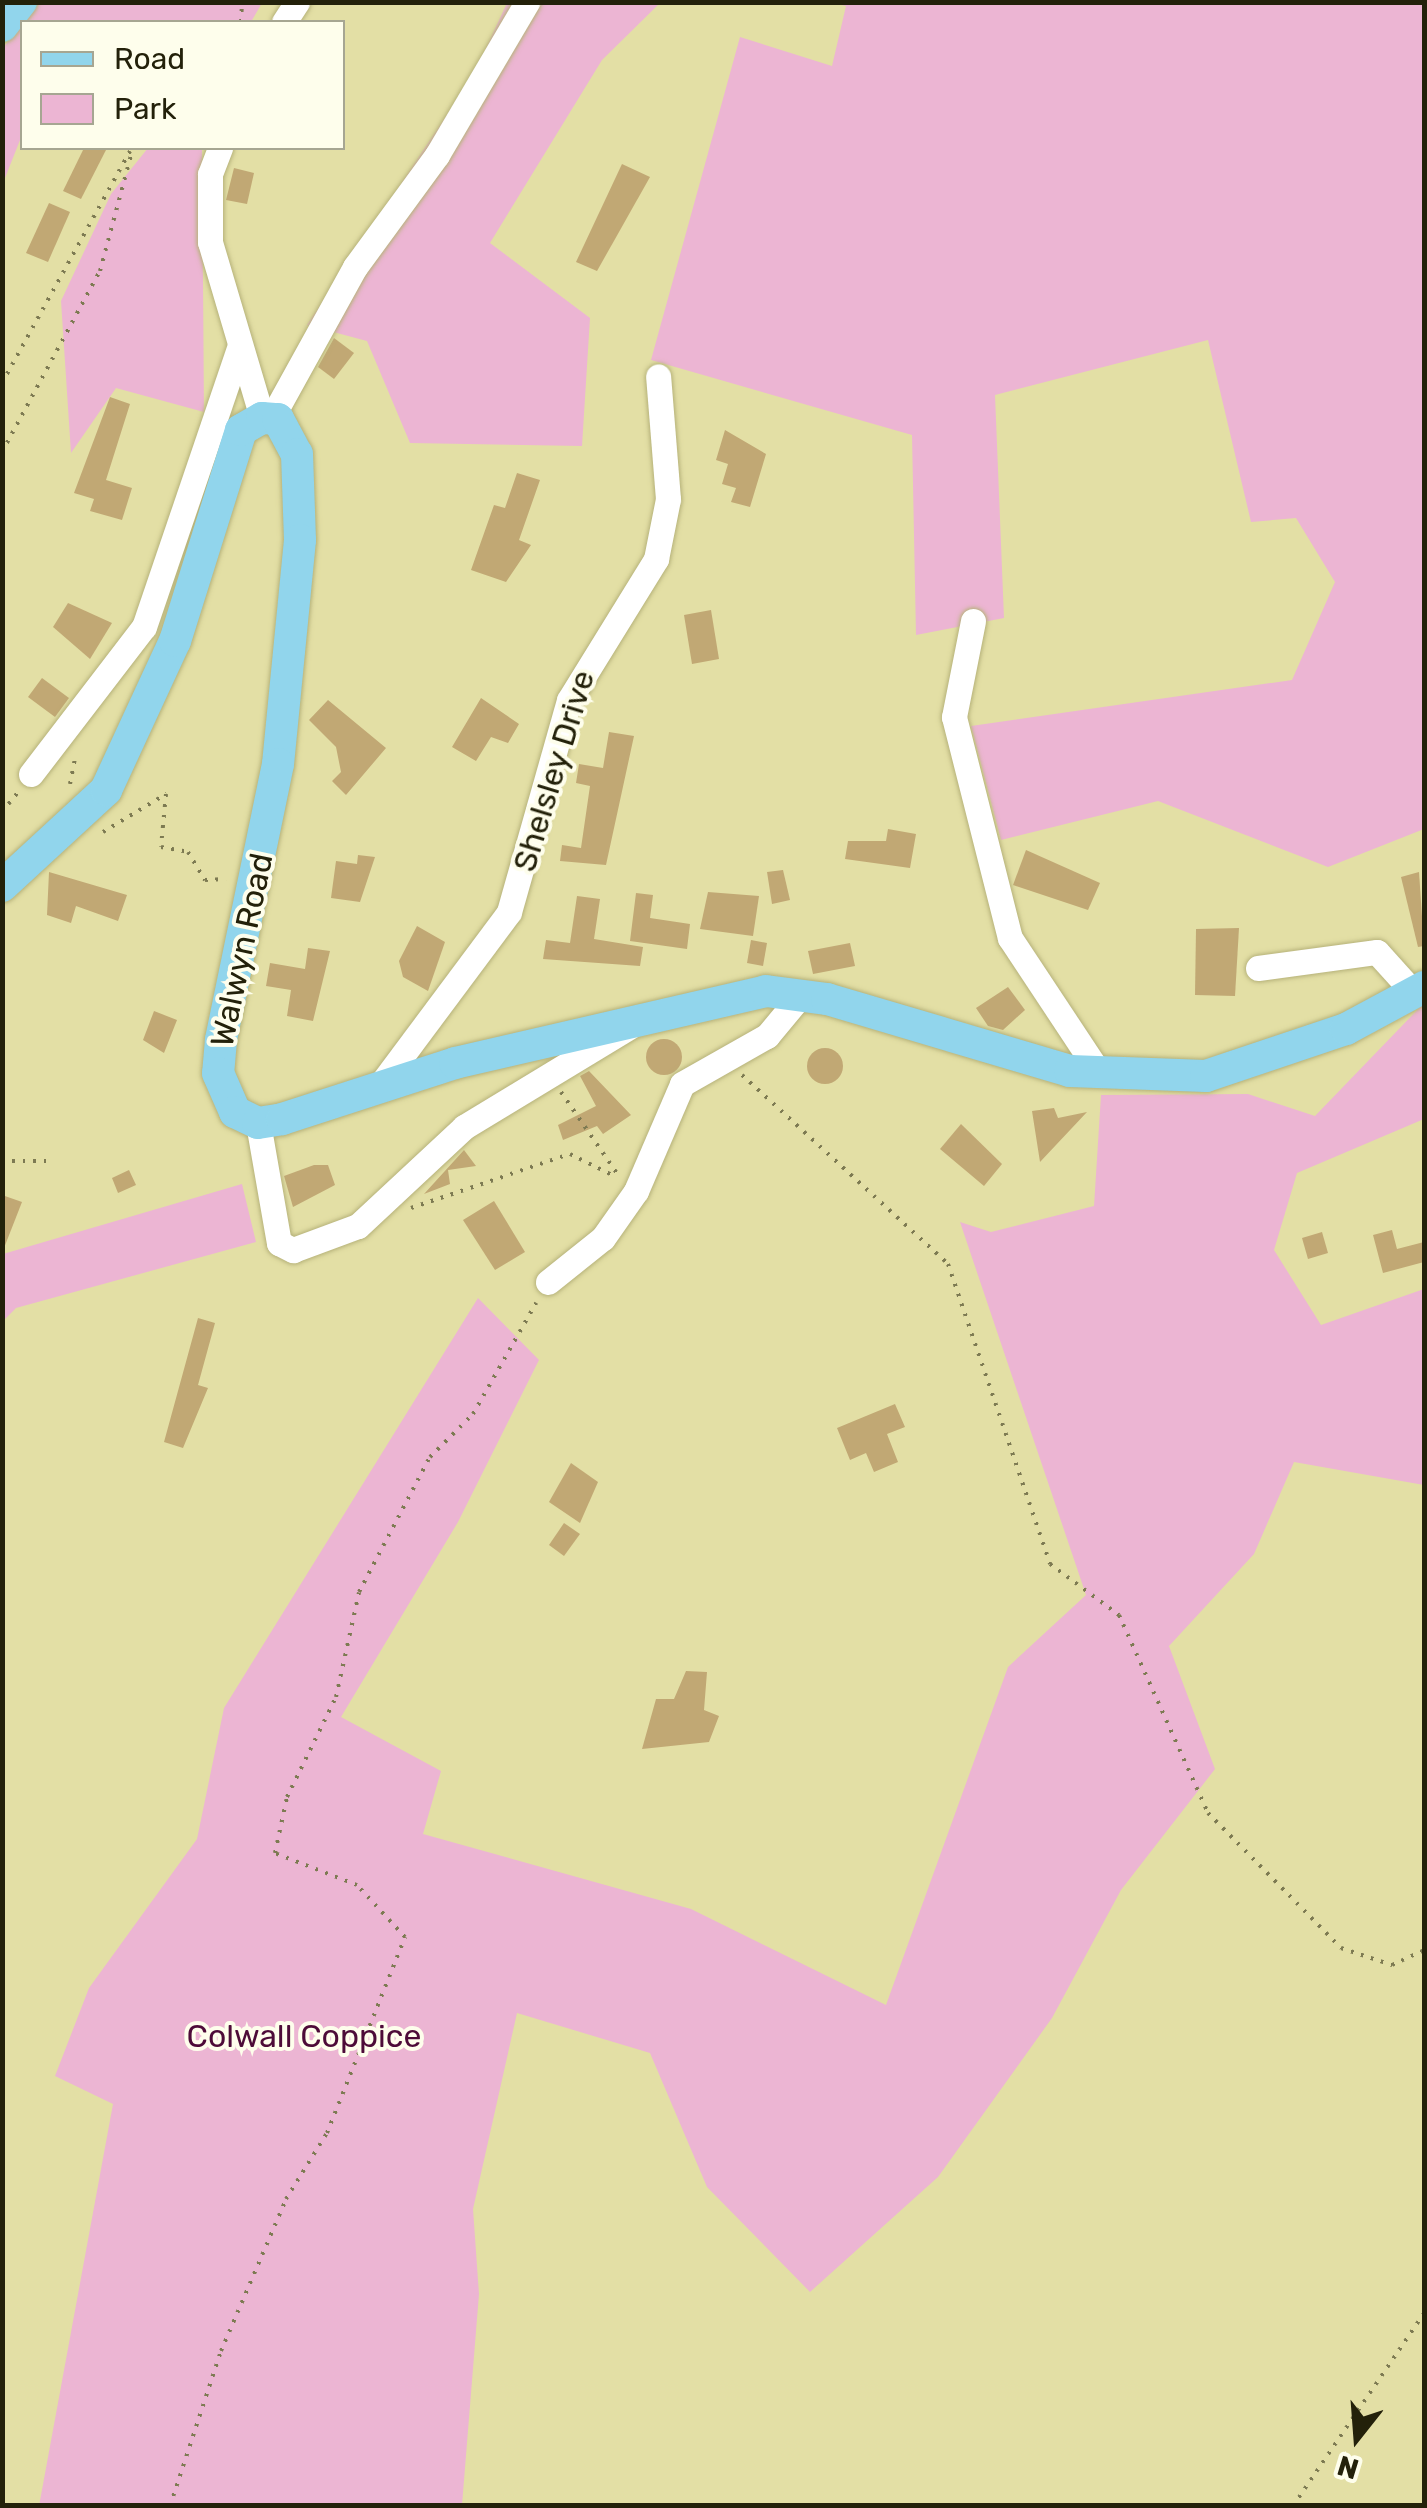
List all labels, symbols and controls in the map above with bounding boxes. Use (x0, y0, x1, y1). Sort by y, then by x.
legend (20, 20, 345, 150)
text: Road (114, 41, 185, 77)
text: Park (114, 91, 176, 127)
street label: Shelsley Drive (505, 665, 603, 877)
street label: Walwyn Road (203, 850, 281, 1050)
park label: Colwall Coppice (187, 2017, 421, 2055)
north arrow (1307, 2388, 1407, 2488)
text: N (1334, 2448, 1363, 2486)

